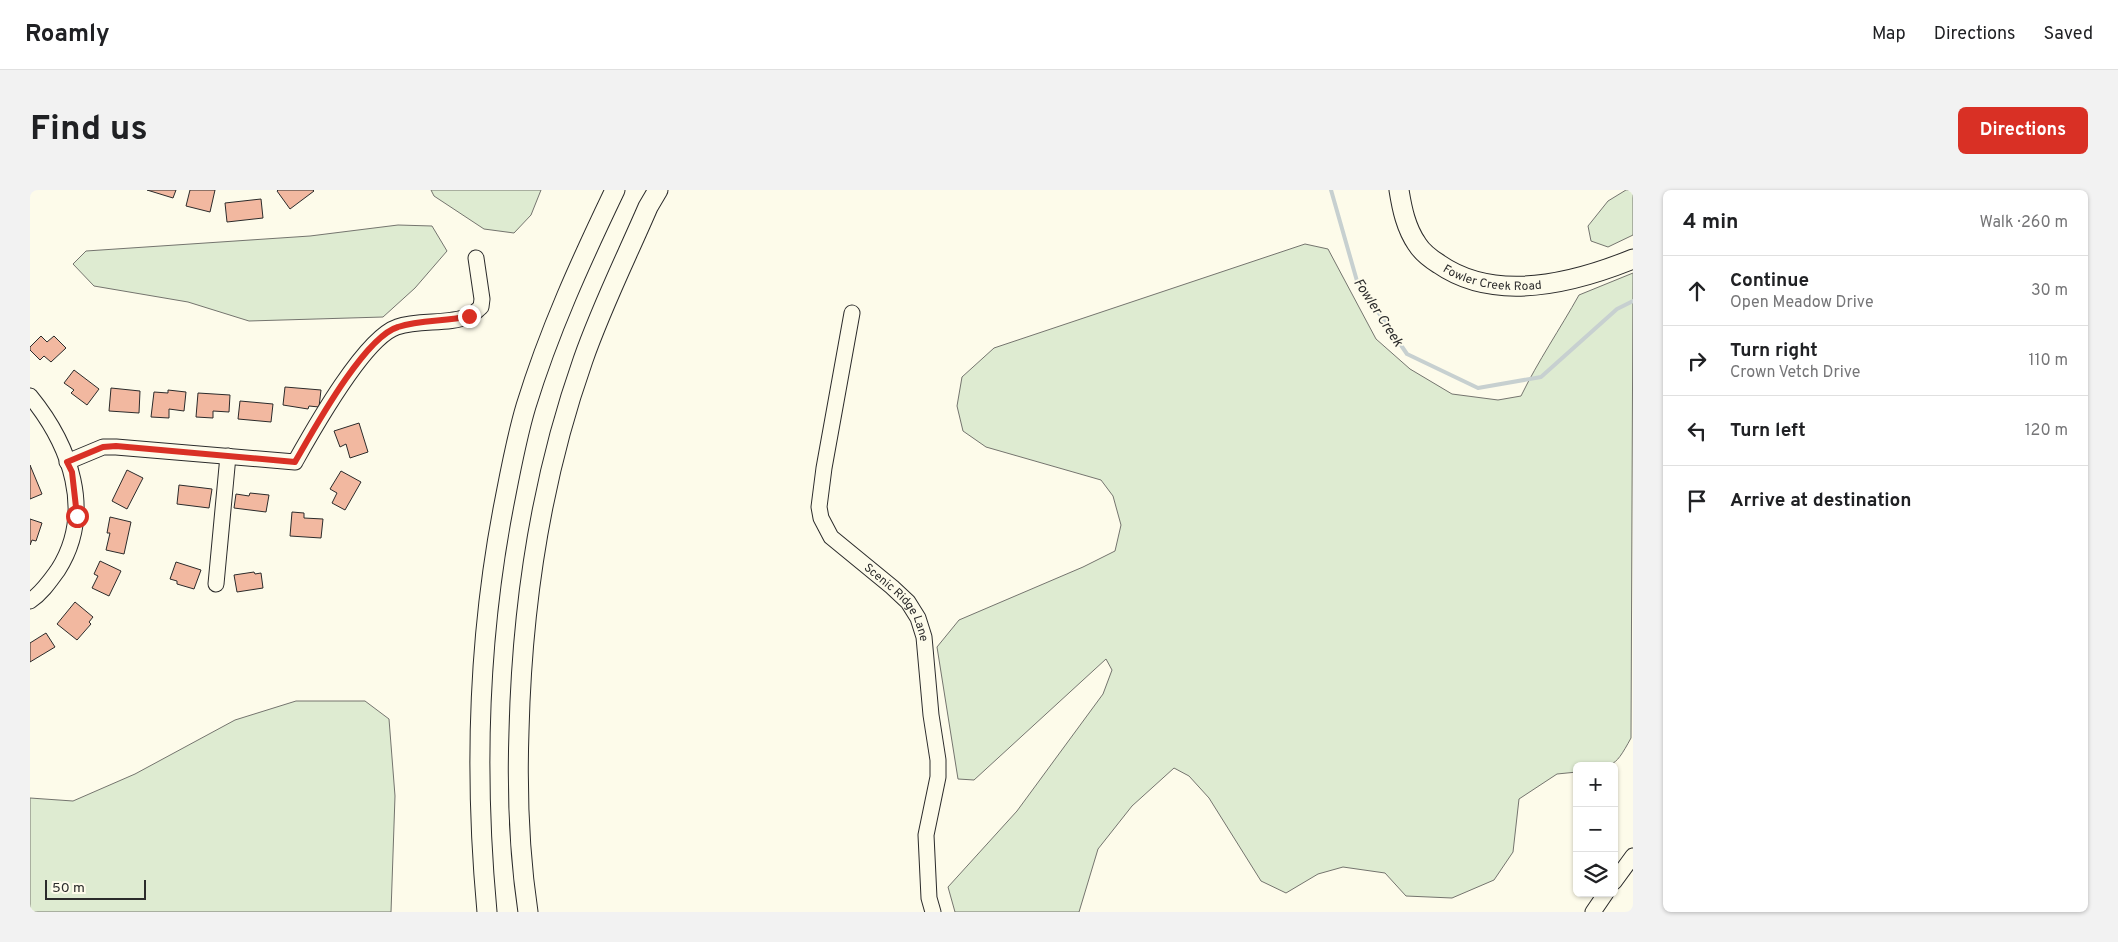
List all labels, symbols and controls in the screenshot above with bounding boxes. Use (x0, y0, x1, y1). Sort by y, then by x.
text: Roamly (25, 20, 110, 50)
text: Map (1872, 23, 1906, 46)
text: Directions (1934, 23, 2016, 46)
text: Saved (2044, 23, 2093, 46)
button: Directions (1958, 107, 2088, 154)
text: Find us (30, 108, 148, 152)
text: 4 min (1683, 209, 1739, 236)
text: Walk · 260 m (1979, 213, 2068, 233)
street label: Fowler Creek Road (1440, 262, 1542, 295)
text: Continue (1730, 269, 1809, 293)
water label: Fowler Creek (1349, 275, 1407, 351)
icon: ahead (1683, 277, 1711, 305)
text: 30 m (2031, 281, 2068, 301)
text: Open Meadow Drive (1730, 293, 1874, 313)
route end (458, 305, 481, 328)
text: Turn right (1730, 339, 1818, 363)
icon: right (1683, 347, 1711, 375)
text: 110 m (2028, 351, 2068, 371)
text: Crown Vetch Drive (1730, 363, 1860, 383)
icon: left (1683, 417, 1711, 445)
text: Turn left (1730, 419, 1806, 443)
text: 120 m (2025, 421, 2068, 441)
icon: arrive (1683, 487, 1711, 515)
text: Arrive at destination (1730, 489, 1911, 513)
route start (66, 505, 89, 528)
street label: Scenic Ridge Lane (860, 560, 931, 642)
map controls (1573, 762, 1618, 897)
button: + (1573, 762, 1618, 807)
button: − (1573, 807, 1618, 852)
button: layers (1573, 852, 1618, 897)
scale bar (45, 877, 146, 900)
text: 50 m (52, 880, 85, 897)

